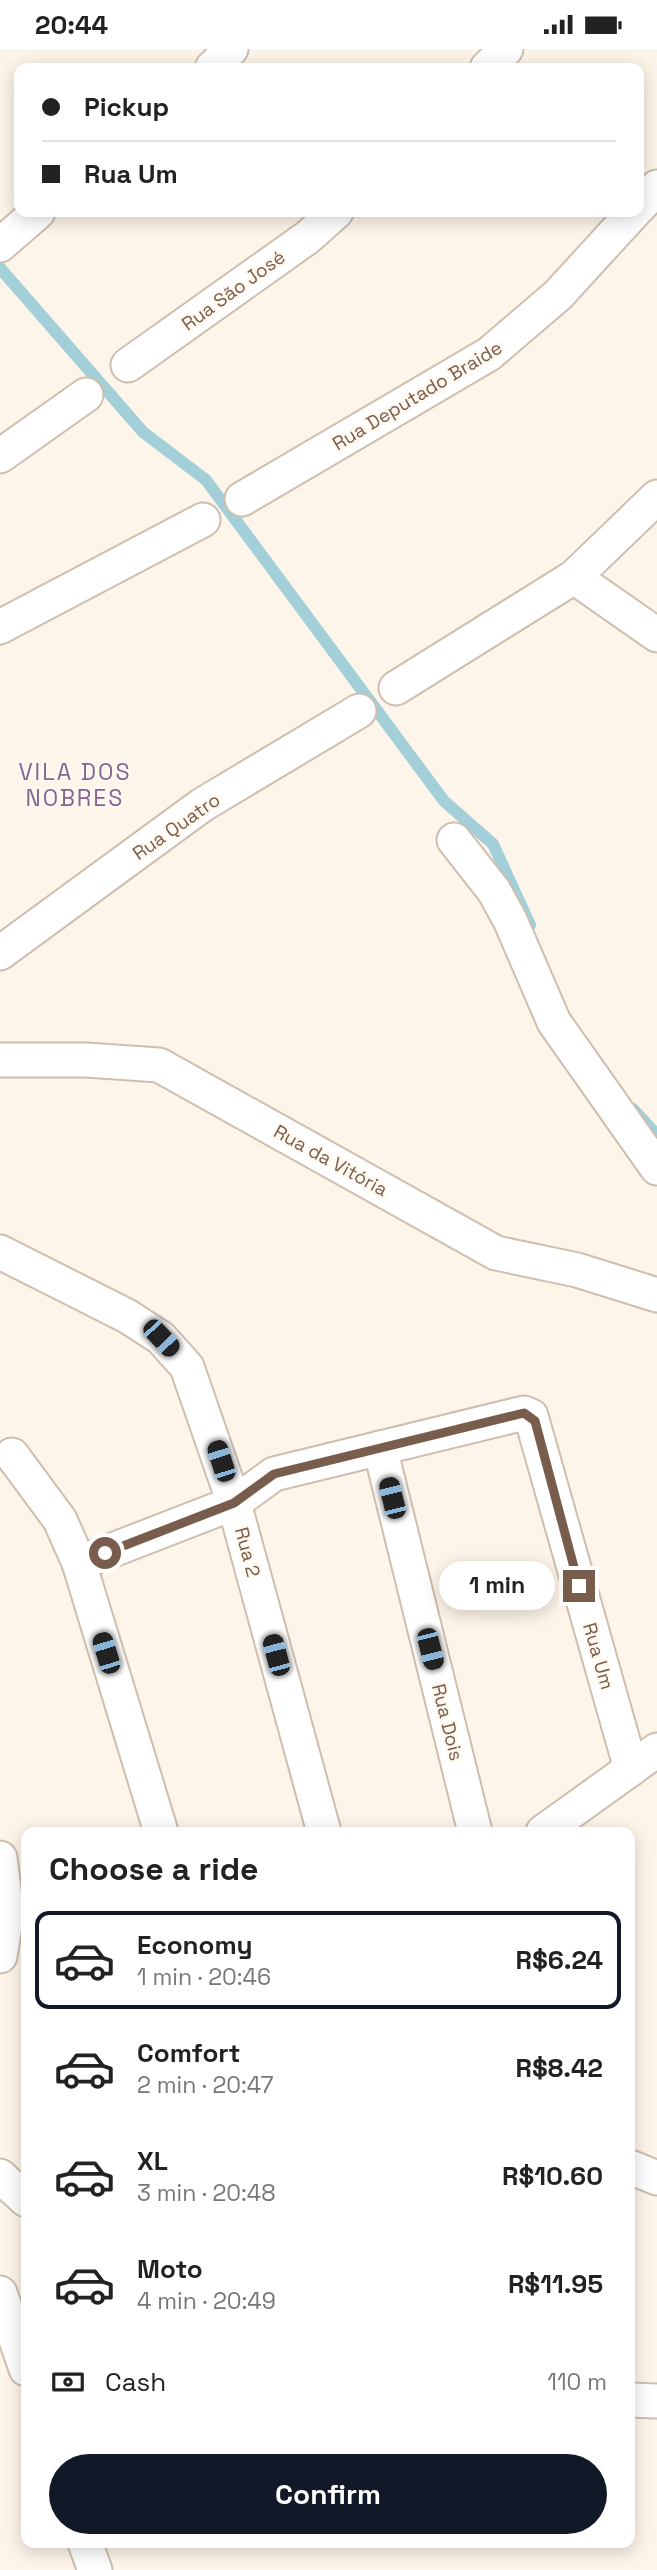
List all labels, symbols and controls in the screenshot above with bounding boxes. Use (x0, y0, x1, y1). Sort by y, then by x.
text: 20:44 (35, 8, 108, 42)
text: Pickup (84, 90, 169, 124)
text: Rua Um (84, 157, 178, 191)
street label: Rua São José (177, 244, 290, 336)
street label: Rua Deputado Braide (328, 335, 507, 456)
district label: VILA DOS NOBRES (18, 757, 132, 813)
street label: Rua Quatro (128, 787, 225, 866)
street label: Rua da Vitória (269, 1119, 392, 1202)
car (139, 1315, 184, 1361)
car (205, 1438, 238, 1484)
car (377, 1475, 408, 1521)
street label: Rua 2 (229, 1524, 266, 1580)
route start (89, 1537, 121, 1569)
callout: 1 min (439, 1561, 554, 1611)
text: 1 min (469, 1570, 525, 1600)
route end (563, 1570, 595, 1602)
street label: Rua Um (577, 1620, 620, 1692)
car (415, 1626, 446, 1672)
car (90, 1630, 123, 1676)
car (261, 1632, 292, 1678)
street label: Rua Dois (426, 1681, 469, 1763)
text: Choose a ride (49, 1849, 259, 1889)
text: Economy (137, 1928, 253, 1962)
icon: car (53, 1929, 116, 1992)
text: R$6.24 (515, 1943, 603, 1977)
text: 1 min · 20:46 (137, 1962, 271, 1992)
text: Comfort (137, 2036, 240, 2070)
icon: car (53, 2037, 116, 2100)
text: R$8.42 (515, 2051, 603, 2085)
text: 2 min · 20:47 (137, 2070, 273, 2100)
text: XL (137, 2144, 168, 2178)
icon: car (53, 2145, 116, 2208)
text: R$10.60 (502, 2159, 603, 2193)
text: 3 min · 20:48 (137, 2178, 276, 2208)
text: Moto (137, 2252, 203, 2286)
icon: car (53, 2253, 116, 2316)
text: R$11.95 (508, 2267, 603, 2301)
text: 4 min · 20:49 (137, 2286, 276, 2316)
icon: cash (49, 2363, 87, 2401)
text: Cash (105, 2365, 166, 2399)
text: 110 m (547, 2367, 607, 2397)
button: Confirm (49, 2454, 607, 2534)

